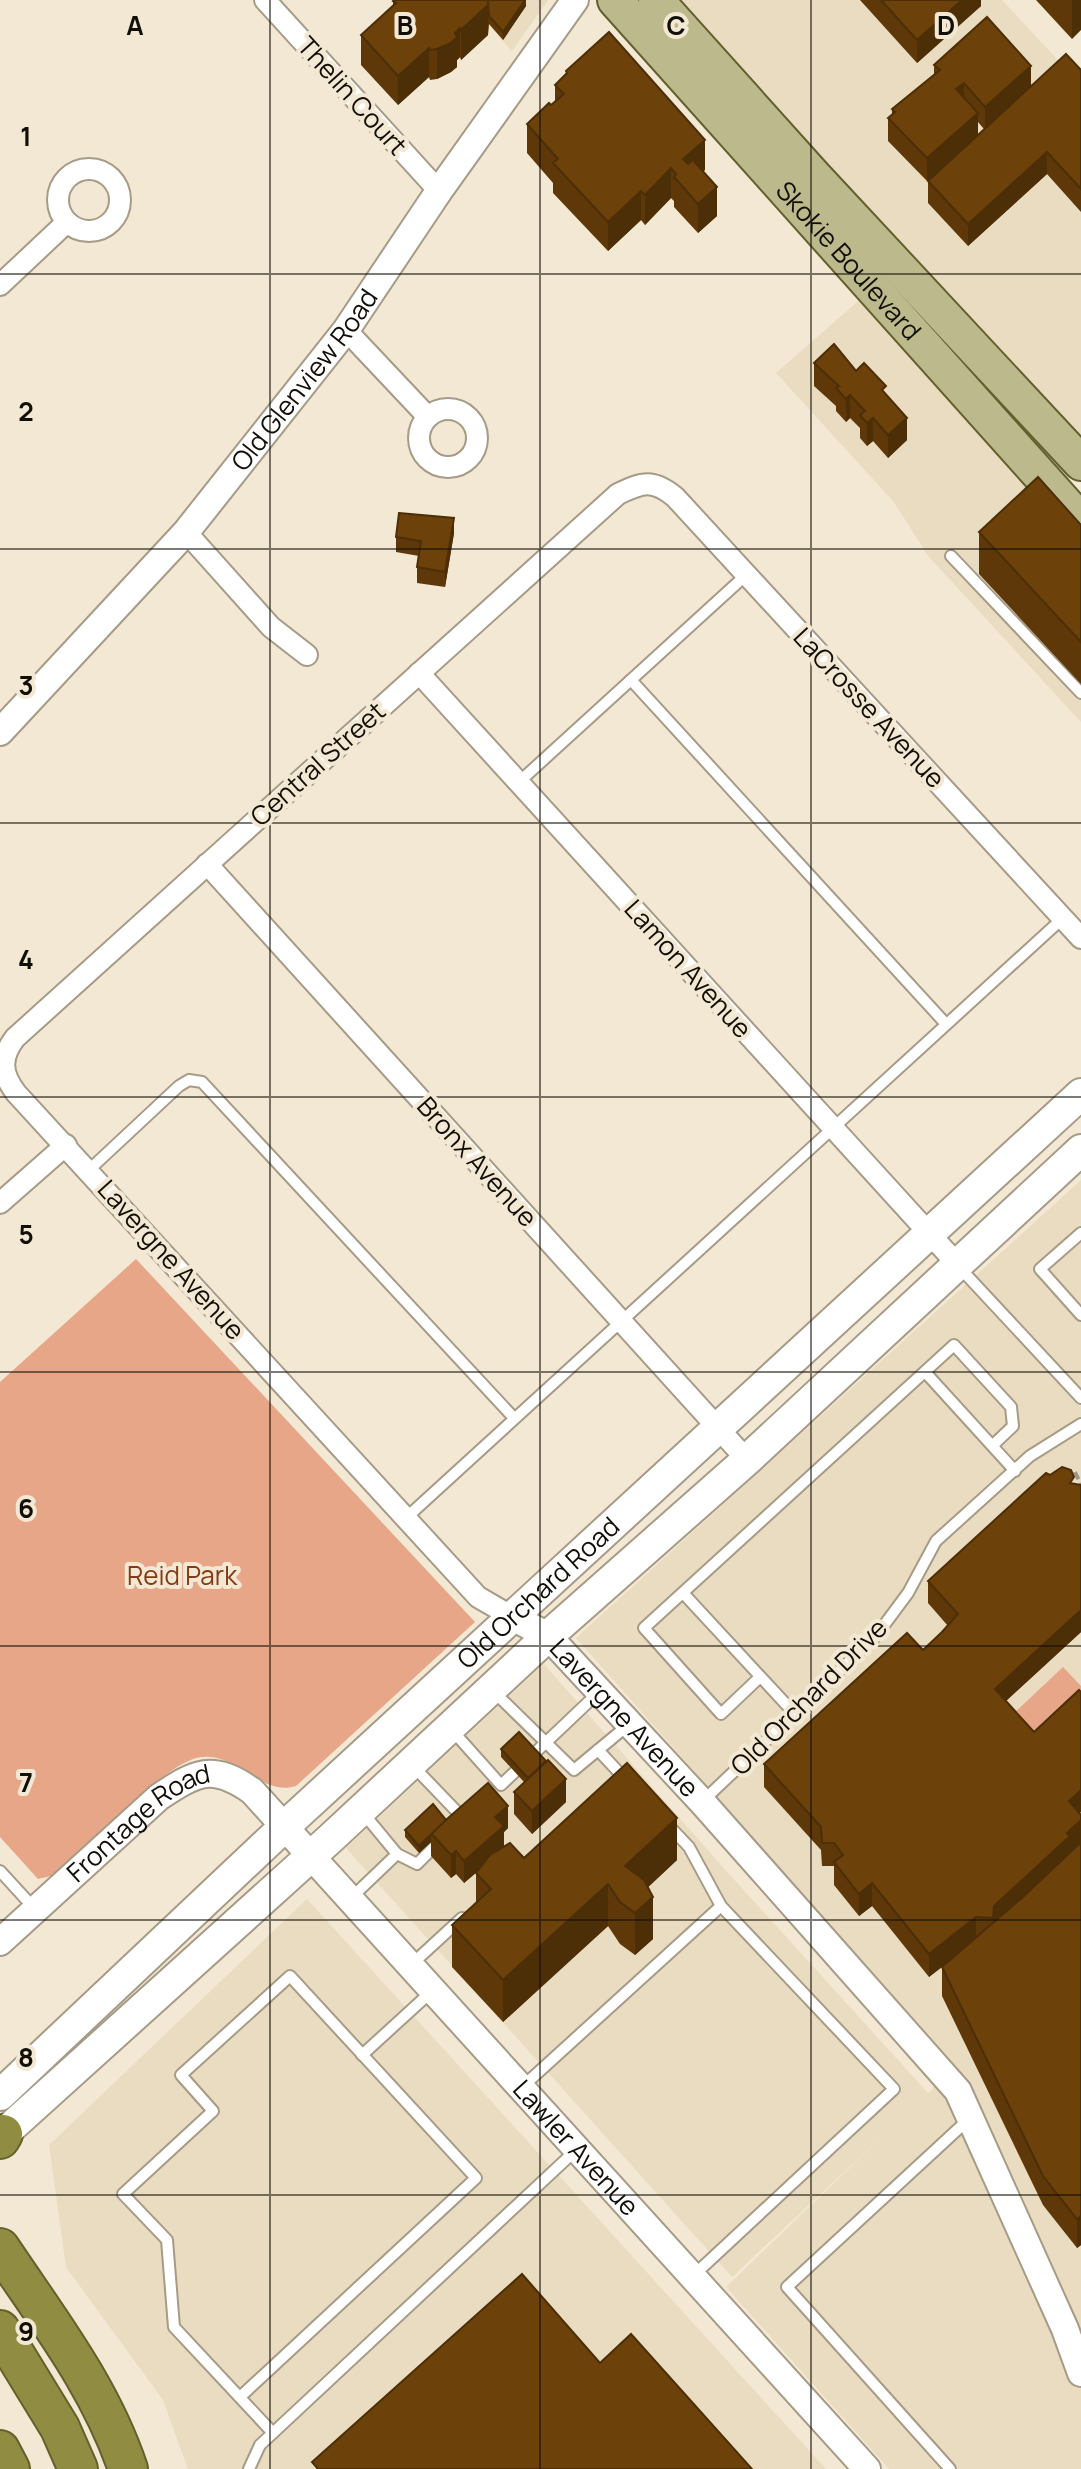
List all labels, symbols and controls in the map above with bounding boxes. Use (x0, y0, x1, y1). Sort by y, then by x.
text: A (126, 7, 144, 43)
text: B (397, 7, 413, 43)
text: C (666, 7, 686, 43)
text: D (937, 7, 955, 43)
street label: Thelin Court (290, 28, 416, 162)
text: 1 (20, 118, 32, 154)
street label: Skokie Boulevard (768, 173, 930, 348)
street label: Old Glenview Road (222, 281, 386, 478)
text: 2 (18, 393, 34, 429)
street label: LaCrosse Avenue (786, 619, 954, 795)
text: 3 (18, 667, 34, 703)
street label: Central Street (242, 693, 393, 834)
street label: Lamon Avenue (617, 891, 761, 1045)
text: 4 (18, 941, 34, 977)
street label: Bronx Avenue (410, 1088, 546, 1234)
street label: Lavergne Avenue (90, 1171, 253, 1347)
text: 5 (18, 1216, 34, 1252)
text: 6 (18, 1490, 34, 1526)
street label: Old Orchard Road (448, 1508, 627, 1676)
park label: Reid Park (127, 1557, 238, 1593)
street label: Old Orchard Drive (722, 1610, 895, 1783)
street label: Lavergne Avenue (542, 1630, 708, 1804)
street label: Frontage Road (58, 1754, 213, 1890)
text: 7 (19, 1764, 33, 1800)
text: 8 (18, 2039, 34, 2075)
street label: Lawler Avenue (505, 2071, 648, 2223)
text: 9 (18, 2313, 34, 2349)

